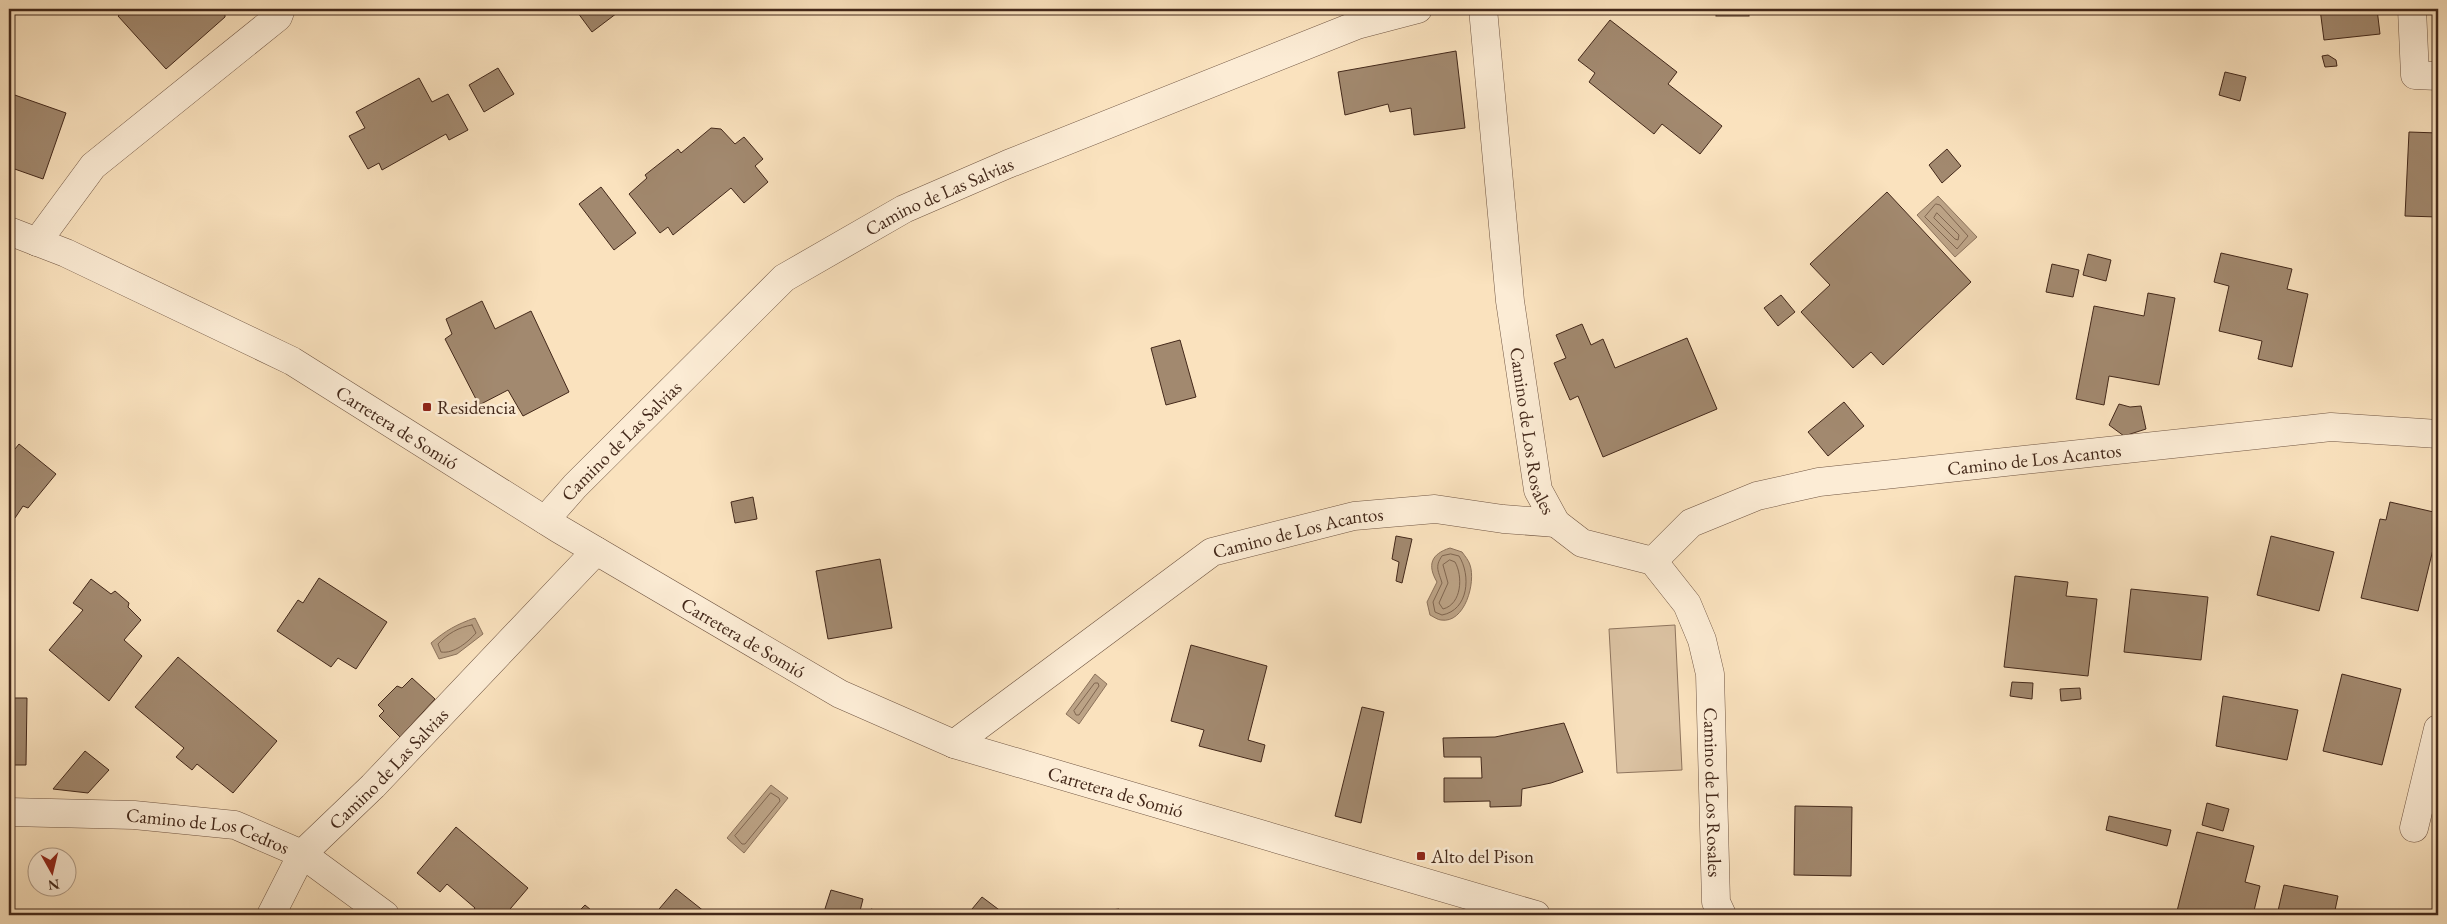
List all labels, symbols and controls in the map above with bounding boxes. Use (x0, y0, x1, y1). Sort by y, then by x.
street label: Camino de Las Salvias (860, 151, 1017, 241)
street label: Camino de Los Rosales (1504, 345, 1561, 519)
street label: Camino de Las Salvias (555, 375, 687, 506)
street label: Carretera de Somió (331, 379, 463, 475)
place label: Residencia (437, 395, 516, 420)
marker: Residencia (421, 401, 433, 413)
street label: Camino de Los Acantos (1946, 437, 2122, 481)
street label: Camino de Los Acantos (1210, 501, 1384, 564)
street label: Carretera de Somió (677, 591, 810, 684)
street label: Camino de Las Salvias (323, 702, 454, 835)
street label: Camino de Los Rosales (1698, 707, 1728, 878)
street label: Carretera de Somió (1045, 760, 1187, 823)
street label: Camino de Los Cedros (126, 802, 293, 860)
place label: Alto del Pison (1430, 844, 1534, 869)
north arrow (28, 846, 78, 896)
marker: Alto del Pison (1415, 850, 1427, 862)
text: N (46, 875, 61, 895)

